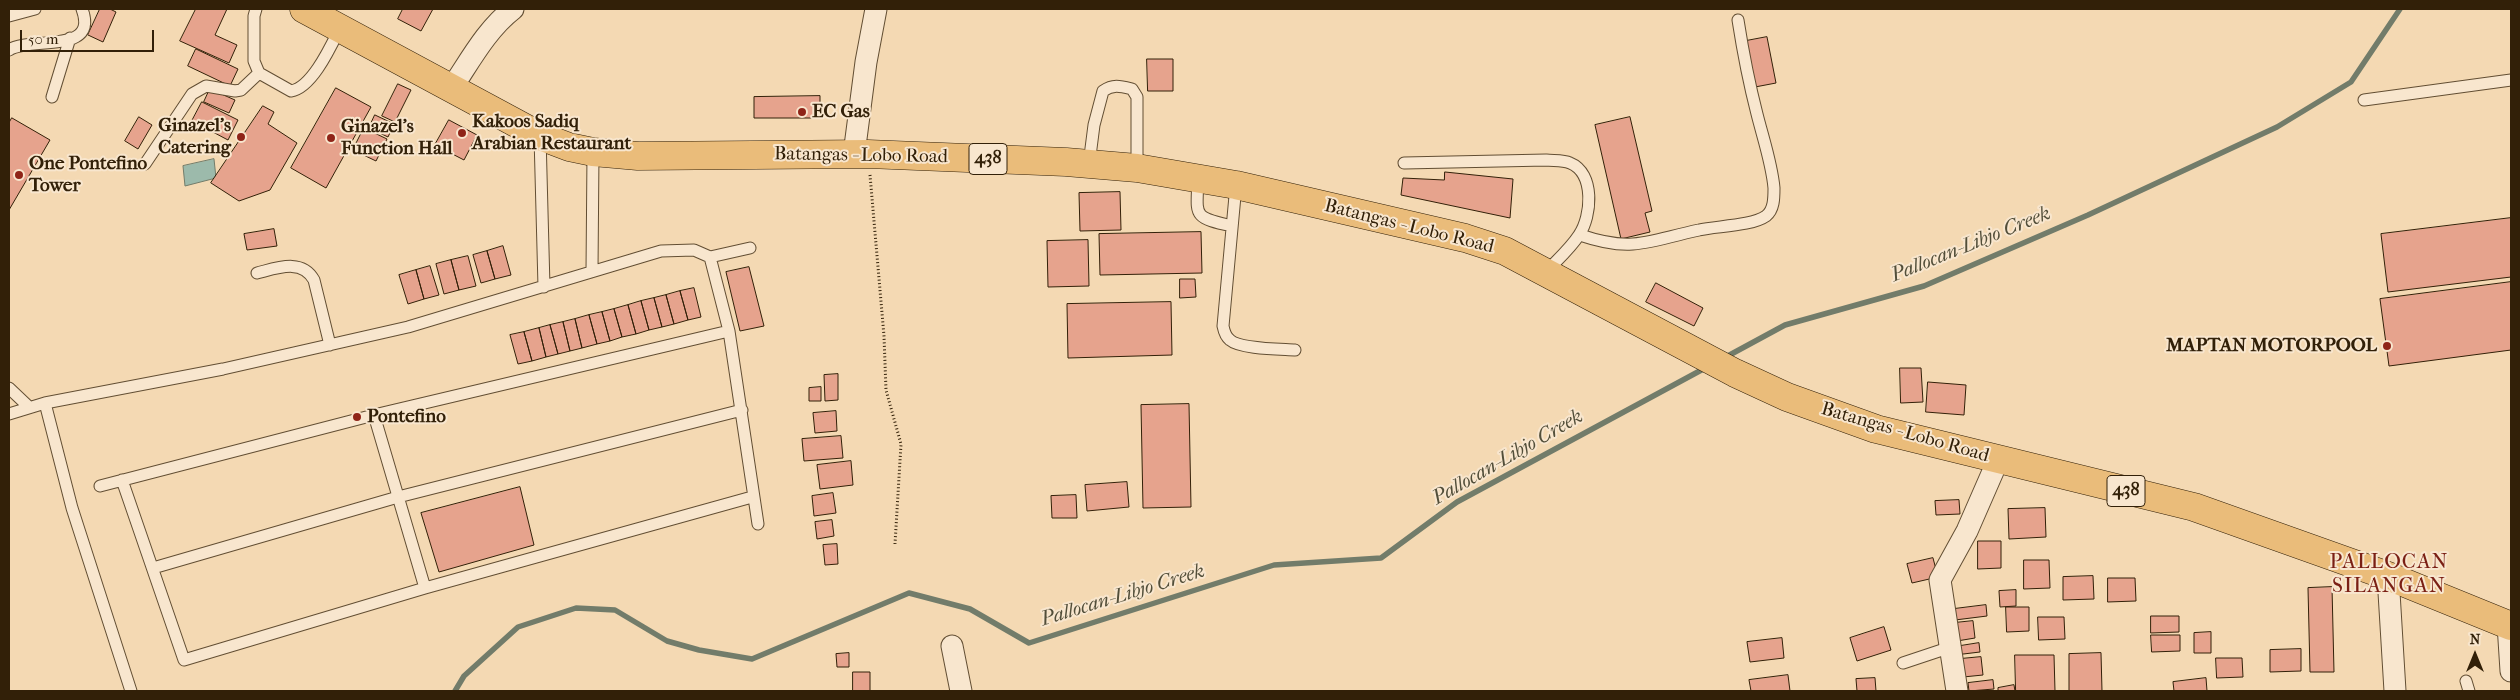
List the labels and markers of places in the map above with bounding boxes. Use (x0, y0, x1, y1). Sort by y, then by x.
place label: EC Gas (812, 101, 870, 123)
marker: EC Gas (796, 106, 808, 118)
place label: Kakoos Sadiq Arabian Restaurant (472, 111, 631, 155)
place label: Ginazel's Catering (158, 115, 231, 159)
place label: Ginazel's Function Hall (341, 116, 452, 160)
marker: Kakoos Sadiq Arabian Restaurant (456, 127, 468, 139)
marker: Ginazel's Catering (235, 131, 247, 143)
marker: Ginazel's Function Hall (325, 132, 337, 144)
place label: One Pontefino Tower (29, 153, 147, 197)
marker: One Pontefino Tower (13, 169, 25, 181)
place label: MAPTAN MOTORPOOL (2166, 335, 2377, 357)
marker: MAPTAN MOTORPOOL (2381, 340, 2393, 352)
place label: Pontefino (367, 406, 446, 428)
marker: Pontefino (351, 411, 363, 423)

